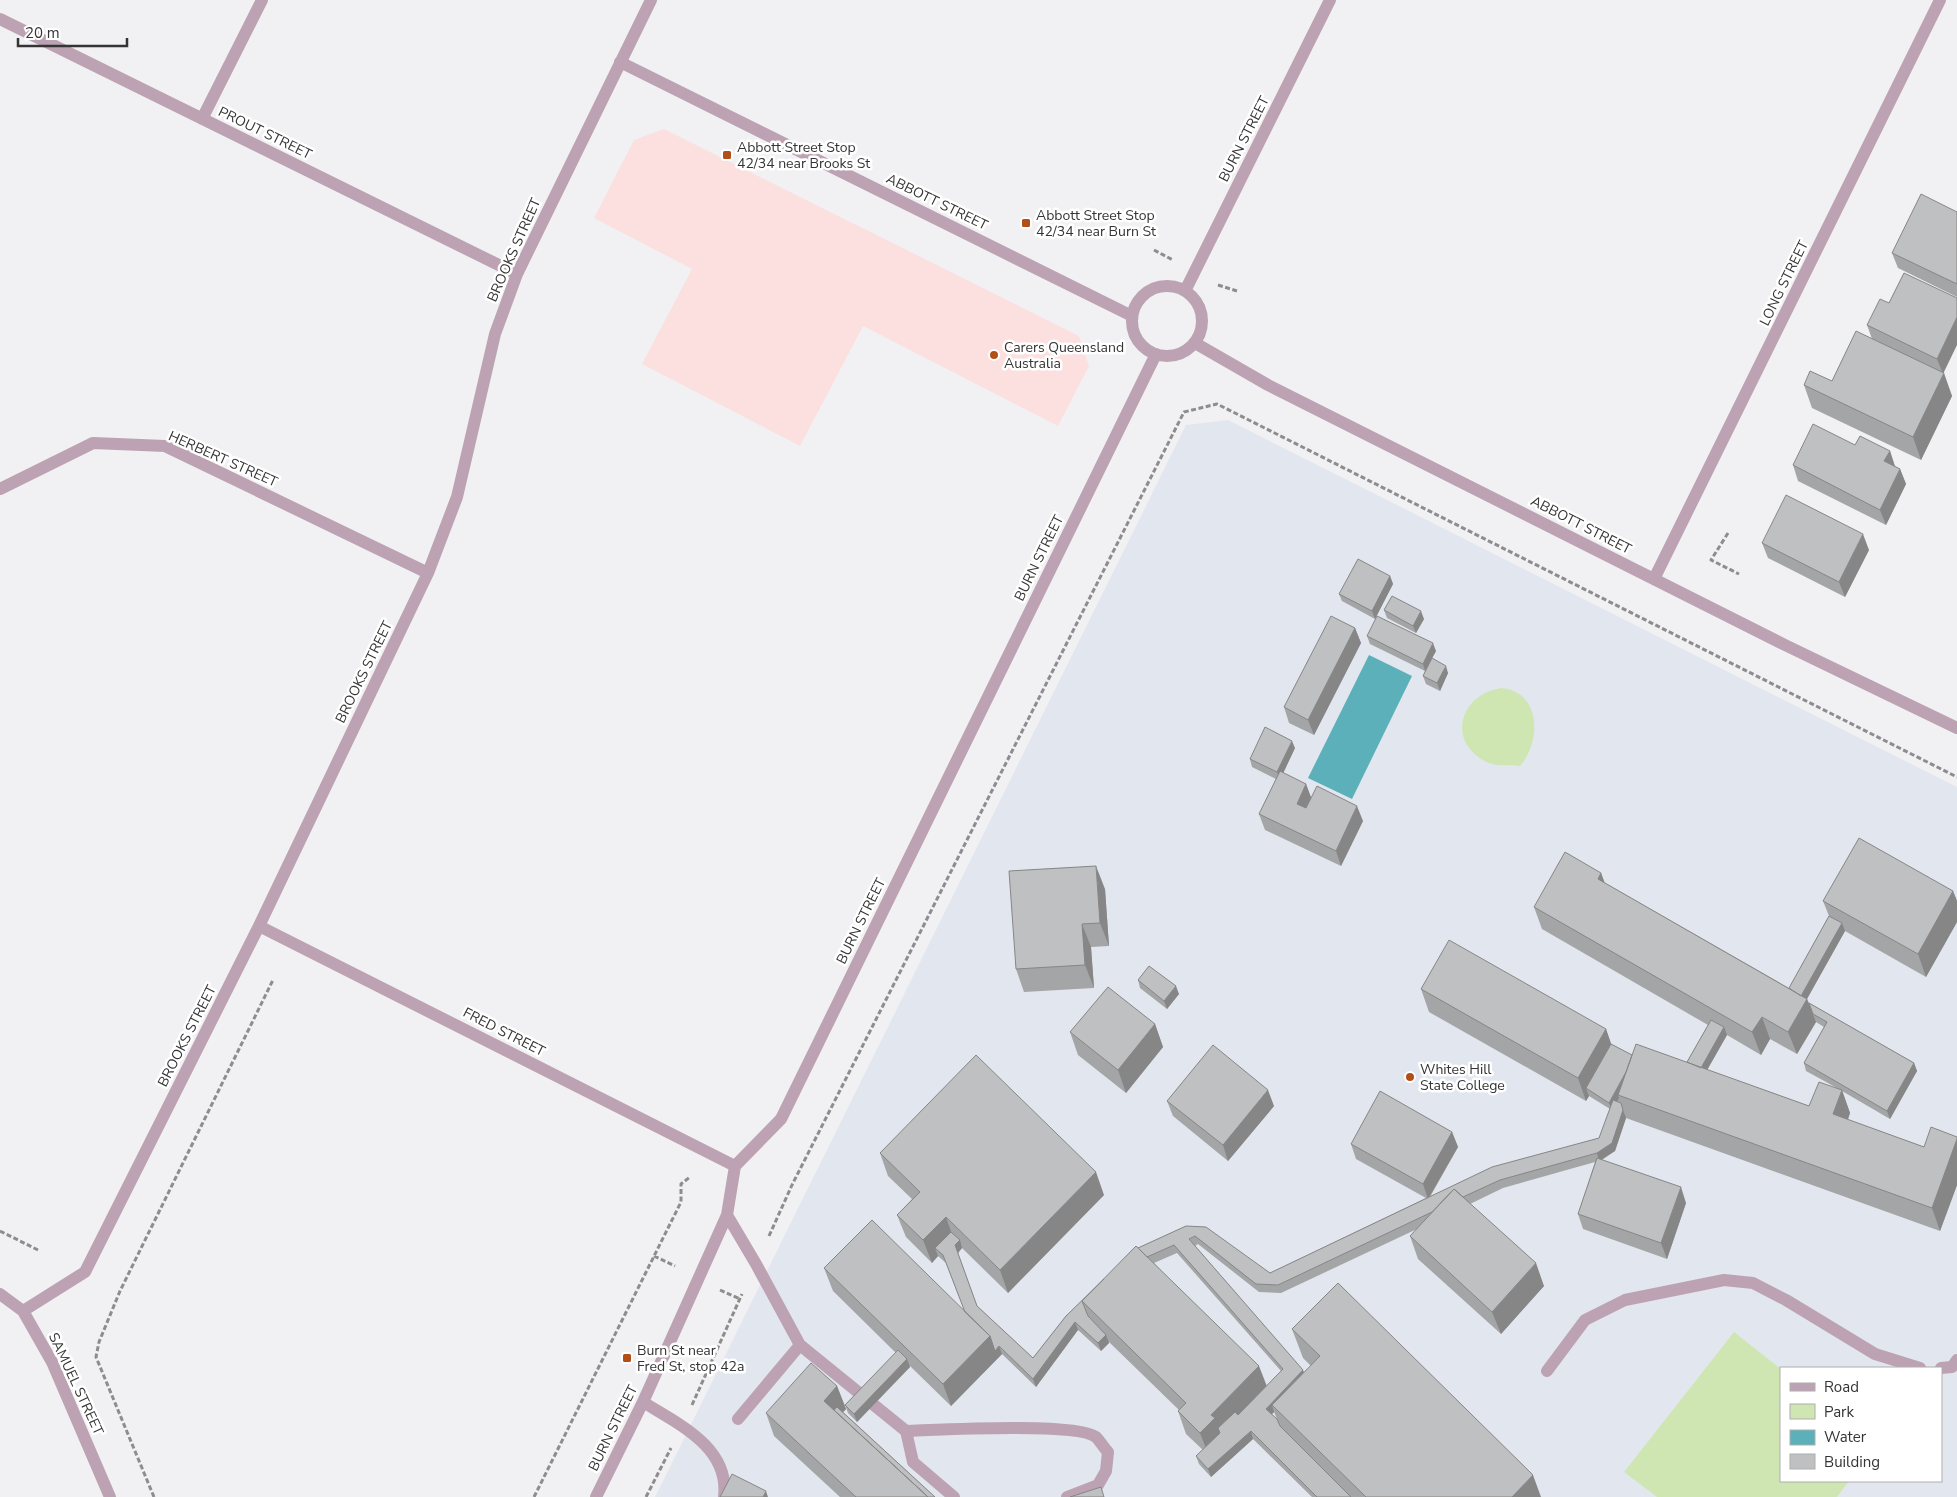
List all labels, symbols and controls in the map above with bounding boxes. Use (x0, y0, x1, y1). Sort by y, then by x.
scale bar (18, 15, 126, 47)
text: 20 m (25, 23, 60, 43)
street label: BURN STREET (1214, 92, 1274, 185)
street label: PROUT STREET (215, 102, 315, 164)
place label: Abbott Street Stop 42/34 near Brooks St (737, 138, 870, 173)
marker: Abbott Street Stop 42/34 near Brooks St (721, 149, 733, 161)
street label: ABBOTT STREET (883, 169, 991, 235)
street label: BROOKS STREET (483, 195, 546, 305)
place label: Abbott Street Stop 42/34 near Burn St (1036, 206, 1156, 241)
marker: Abbott Street Stop 42/34 near Burn St (1020, 217, 1032, 229)
street label: LONG STREET (1755, 237, 1813, 329)
place label: Carers Queensland Australia (1004, 338, 1124, 373)
marker: Carers Queensland Australia (988, 349, 1000, 361)
street label: HERBERT STREET (165, 426, 281, 492)
street label: ABBOTT STREET (1527, 491, 1635, 559)
street label: BURN STREET (1010, 511, 1068, 604)
street label: BROOKS STREET (331, 617, 397, 726)
street label: BURN STREET (832, 874, 890, 967)
street label: BROOKS STREET (153, 981, 221, 1090)
street label: FRED STREET (460, 1003, 549, 1061)
place label: Whites Hill State College (1420, 1060, 1505, 1095)
marker: Whites Hill State College (1404, 1071, 1416, 1083)
street label: SAMUEL STREET (44, 1330, 108, 1439)
place label: Burn St near Fred St, stop 42a (637, 1341, 744, 1376)
marker: Burn St near Fred St, stop 42a (621, 1352, 633, 1364)
legend (1780, 1367, 1942, 1482)
text: Road (1824, 1377, 1859, 1397)
street label: BURN STREET (584, 1381, 642, 1474)
text: Park (1824, 1402, 1854, 1422)
text: Water (1824, 1427, 1867, 1447)
text: Building (1824, 1452, 1880, 1472)

